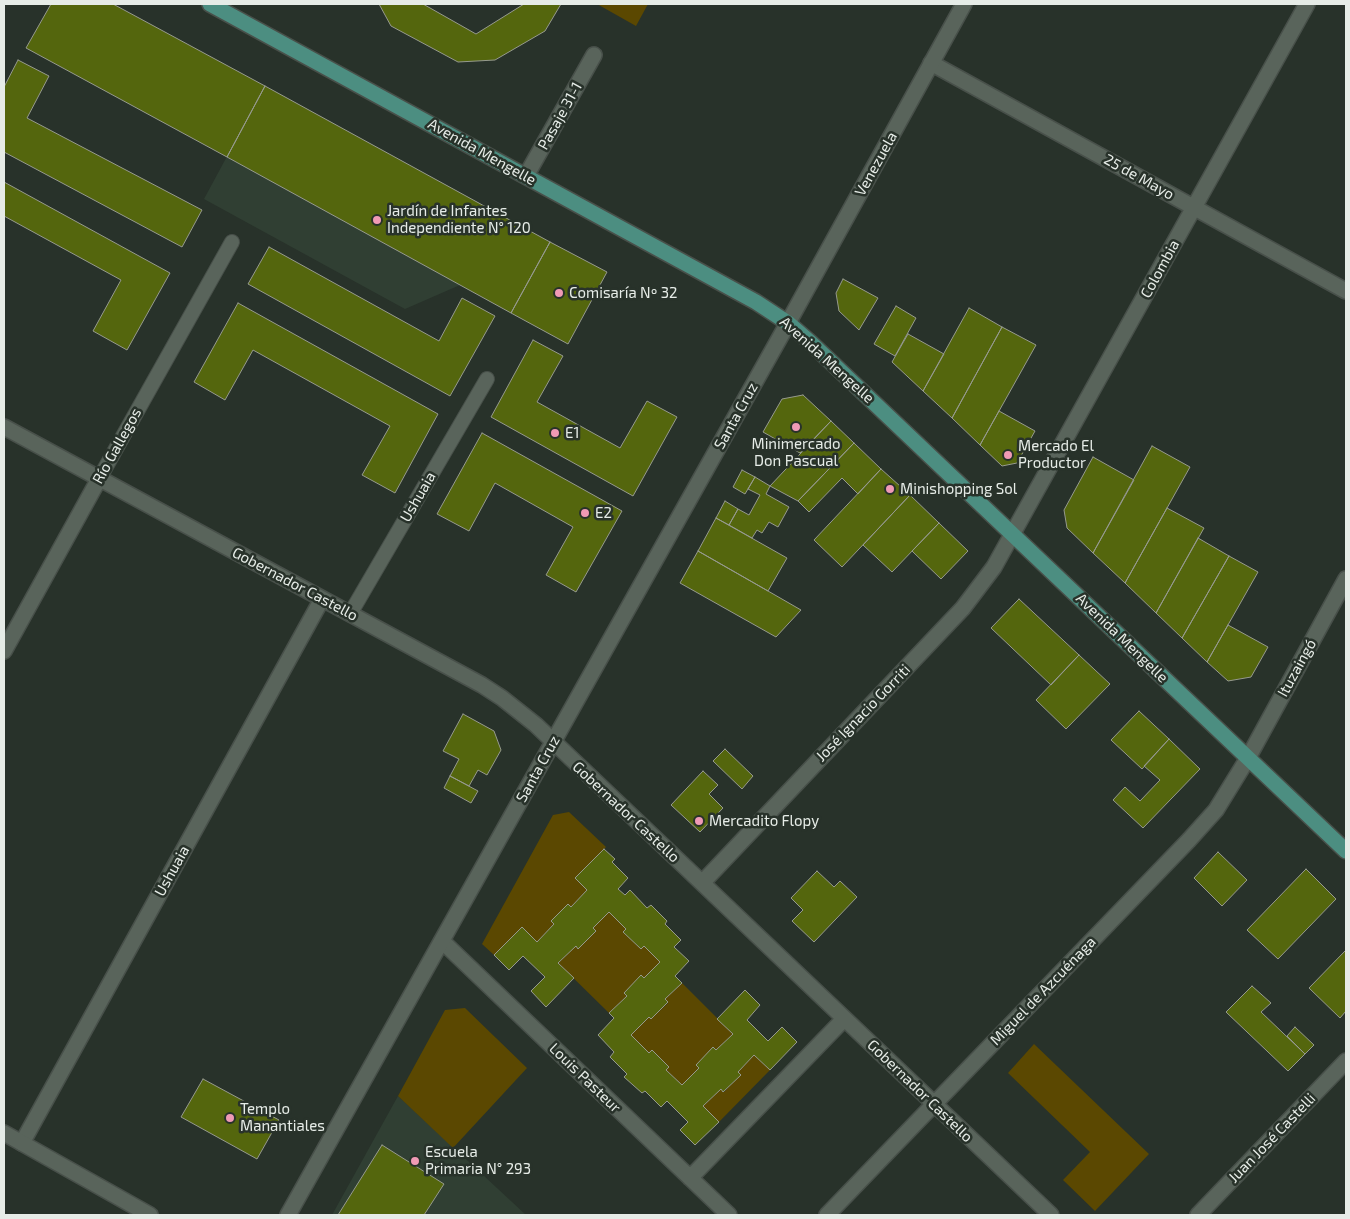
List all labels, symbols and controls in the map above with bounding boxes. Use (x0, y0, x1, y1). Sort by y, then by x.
street label: Pasaje 31-1 (534, 79, 586, 153)
street label: Avenida Mengelle (425, 115, 539, 189)
street label: Venezuela (851, 129, 901, 199)
street label: 25 de Mayo (1101, 150, 1177, 204)
place label: Jardín de Infantes Independiente N° 120 (387, 202, 531, 237)
marker: Jardín de Infantes Independiente N° 120 (371, 214, 383, 226)
street label: Colombia (1137, 237, 1183, 301)
place label: Comisaría Nº 32 (569, 284, 677, 302)
marker: Comisaría Nº 32 (553, 287, 565, 299)
street label: Avenida Mengelle (776, 313, 878, 407)
street label: Santa Cruz (710, 380, 762, 452)
street label: Río Gallegos (89, 405, 145, 487)
marker: Minimercado Don Pascual (790, 421, 802, 433)
place label: E1 (565, 424, 579, 442)
marker: E1 (549, 427, 561, 439)
place label: Minimercado Don Pascual (751, 435, 841, 470)
place label: Mercado El Productor (1018, 437, 1094, 472)
marker: Mercado El Productor (1002, 449, 1014, 461)
street label: Ushuaia (396, 469, 440, 525)
place label: Minishopping Sol (900, 480, 1017, 498)
marker: Minishopping Sol (884, 483, 896, 495)
place label: E2 (595, 504, 612, 522)
marker: E2 (579, 507, 591, 519)
street label: Gobernador Castello (229, 543, 361, 625)
street label: Avenida Mengelle (1072, 590, 1172, 686)
street label: Ituzaingó (1274, 636, 1320, 700)
street label: José Ignacio Gorriti (812, 661, 914, 765)
street label: Santa Cruz (512, 733, 564, 805)
street label: Gobernador Castello (569, 758, 683, 866)
place label: Mercadito Flopy (709, 812, 819, 830)
marker: Mercadito Flopy (693, 815, 705, 827)
street label: Ushuaia (151, 843, 193, 899)
street label: Miguel de Azcuénaga (987, 933, 1099, 1049)
street label: Gobernador Castello (864, 1036, 976, 1146)
street label: Louis Pasteur (546, 1039, 624, 1117)
street label: Juan José Castelli (1225, 1090, 1319, 1186)
place label: Templo Manantiales (240, 1100, 325, 1135)
marker: Templo Manantiales (224, 1112, 236, 1124)
place label: Escuela Primaria N° 293 (425, 1143, 531, 1178)
marker: Escuela Primaria N° 293 (409, 1155, 421, 1167)

